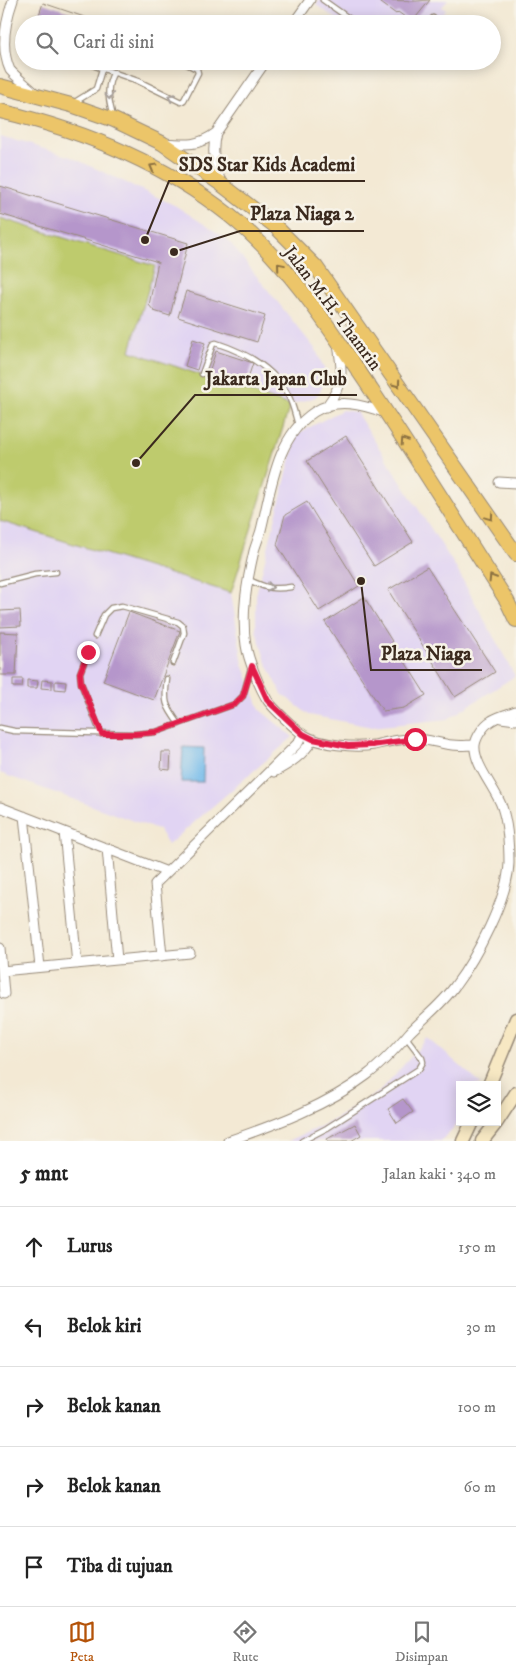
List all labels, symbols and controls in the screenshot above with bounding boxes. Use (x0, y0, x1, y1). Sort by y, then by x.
search box (15, 15, 501, 70)
icon: search (33, 29, 61, 57)
text: Cari di sini (73, 31, 154, 54)
one-way arrow (104, 92, 115, 100)
one-way arrow (167, 93, 176, 103)
callout: SDS Star Kids Academi (169, 147, 365, 181)
text: SDS Star Kids Academi (179, 154, 355, 177)
one-way arrow (149, 163, 158, 173)
callout: Plaza Niaga 2 (240, 197, 364, 231)
text: Plaza Niaga 2 (250, 203, 355, 226)
street label: Jalan M.H. Thamrin (277, 241, 386, 375)
one-way arrow (277, 263, 286, 272)
callout: Jakarta Japan Club (195, 361, 357, 395)
text: Jakarta Japan Club (203, 368, 347, 391)
one-way arrow (391, 378, 400, 388)
one-way arrow (401, 438, 411, 447)
one-way arrow (484, 511, 493, 521)
one-way arrow (489, 574, 499, 583)
one-way arrow (265, 582, 274, 592)
callout: Plaza Niaga (371, 636, 482, 670)
route end (77, 641, 100, 664)
text: Plaza Niaga (381, 643, 472, 666)
route start (404, 728, 427, 751)
map controls (456, 1081, 501, 1126)
button: layers (456, 1081, 501, 1126)
text: 5 mnt (20, 1161, 68, 1187)
text: Jalan kaki · 340 m (383, 1164, 496, 1184)
icon: ahead (20, 1233, 48, 1261)
text: Lurus (67, 1235, 112, 1258)
text: 150 m (458, 1237, 496, 1257)
icon: left (20, 1313, 48, 1341)
text: Belok kiri (67, 1315, 141, 1338)
text: 30 m (466, 1317, 496, 1337)
icon: right (20, 1393, 48, 1421)
text: Belok kanan (67, 1395, 161, 1418)
text: 100 m (458, 1397, 496, 1417)
icon: right (20, 1473, 48, 1501)
text: Belok kanan (67, 1475, 161, 1498)
text: 60 m (464, 1477, 496, 1497)
icon: arrive (20, 1553, 48, 1581)
text: Tiba di tujuan (67, 1555, 173, 1578)
tab: Peta (68, 1618, 96, 1666)
tab: Rute (231, 1618, 259, 1666)
tab: Disimpan (395, 1618, 448, 1666)

